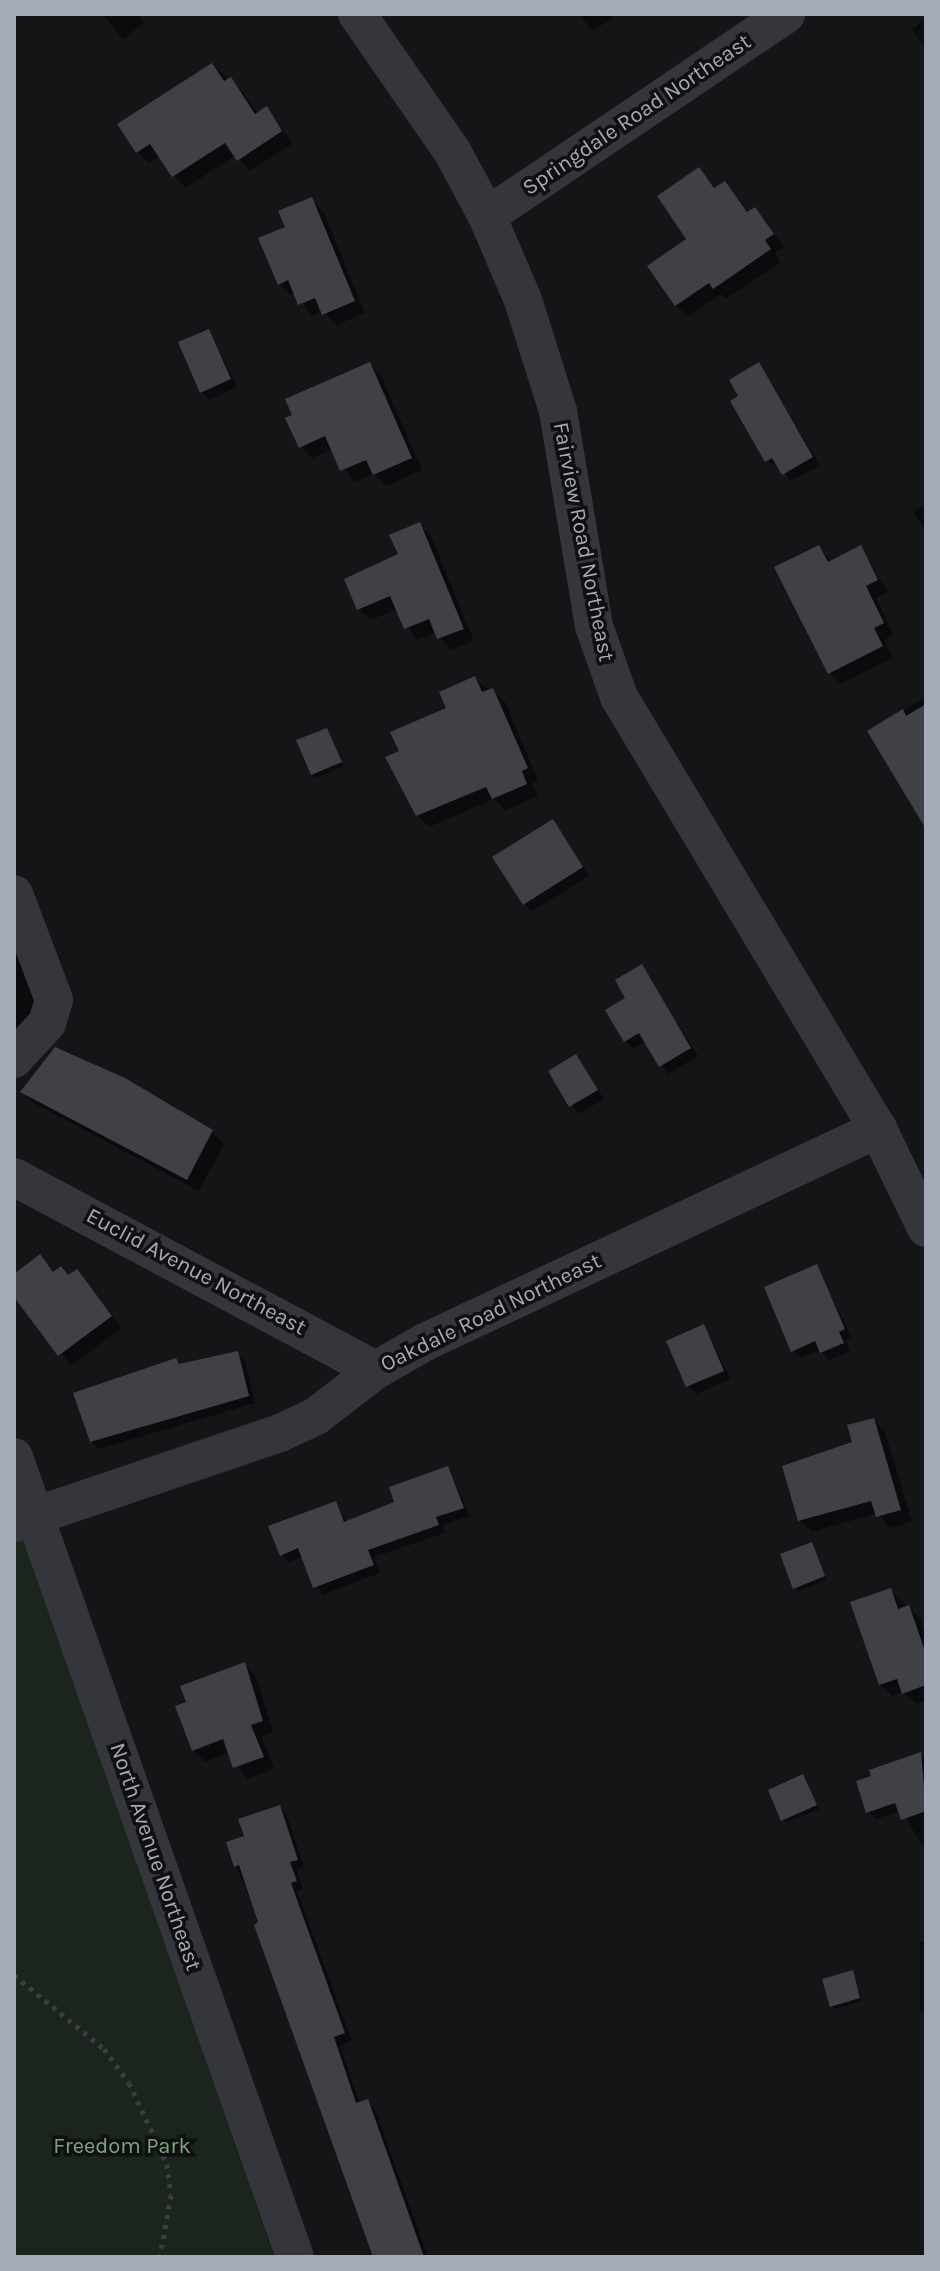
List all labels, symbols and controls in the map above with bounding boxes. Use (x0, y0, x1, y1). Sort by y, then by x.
street label: Springdale Road Northeast (518, 29, 756, 201)
street label: Fairview Road Northeast (547, 420, 619, 664)
street label: Euclid Avenue Northeast (81, 1203, 311, 1341)
street label: Oakdale Road Northeast (376, 1248, 606, 1378)
street label: North Avenue Northeast (104, 1740, 206, 1974)
park label: Freedom Park (53, 2134, 191, 2160)

